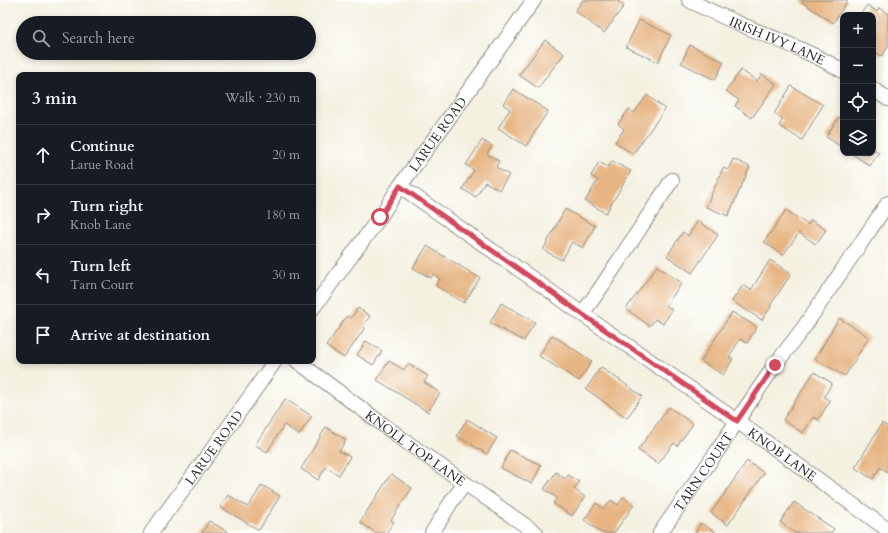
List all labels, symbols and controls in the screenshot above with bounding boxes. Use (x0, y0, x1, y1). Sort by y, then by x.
map controls (840, 12, 876, 156)
button: + (840, 12, 876, 48)
street label: IRISH IVY LANE (726, 13, 828, 70)
search box (16, 16, 316, 60)
icon: search (30, 27, 52, 49)
text: Search here (62, 28, 135, 48)
button: − (840, 48, 876, 84)
button: locate (840, 84, 876, 120)
text: 3 min (32, 87, 77, 110)
text: Walk · 230 m (225, 89, 300, 107)
street label: LARUE ROAD (405, 93, 471, 176)
button: layers (840, 120, 876, 156)
text: Continue (70, 136, 135, 156)
icon: ahead (32, 144, 54, 166)
text: 20 m (272, 146, 300, 164)
text: Larue Road (70, 156, 133, 174)
text: Turn right (70, 196, 143, 216)
icon: right (32, 204, 54, 226)
text: 180 m (266, 206, 300, 224)
route start (371, 208, 389, 226)
text: Knob Lane (70, 216, 131, 234)
text: Turn left (70, 256, 131, 276)
icon: left (32, 264, 54, 286)
text: 30 m (272, 266, 300, 284)
text: Tarn Court (70, 276, 134, 294)
icon: arrive (32, 324, 54, 346)
text: Arrive at destination (70, 325, 210, 345)
route end (766, 356, 784, 374)
street label: LARUE ROAD (181, 407, 248, 489)
street label: KNOLL TOP LANE (361, 407, 469, 491)
street label: KNOB LANE (744, 424, 820, 486)
street label: TARN COURT (670, 428, 738, 515)

